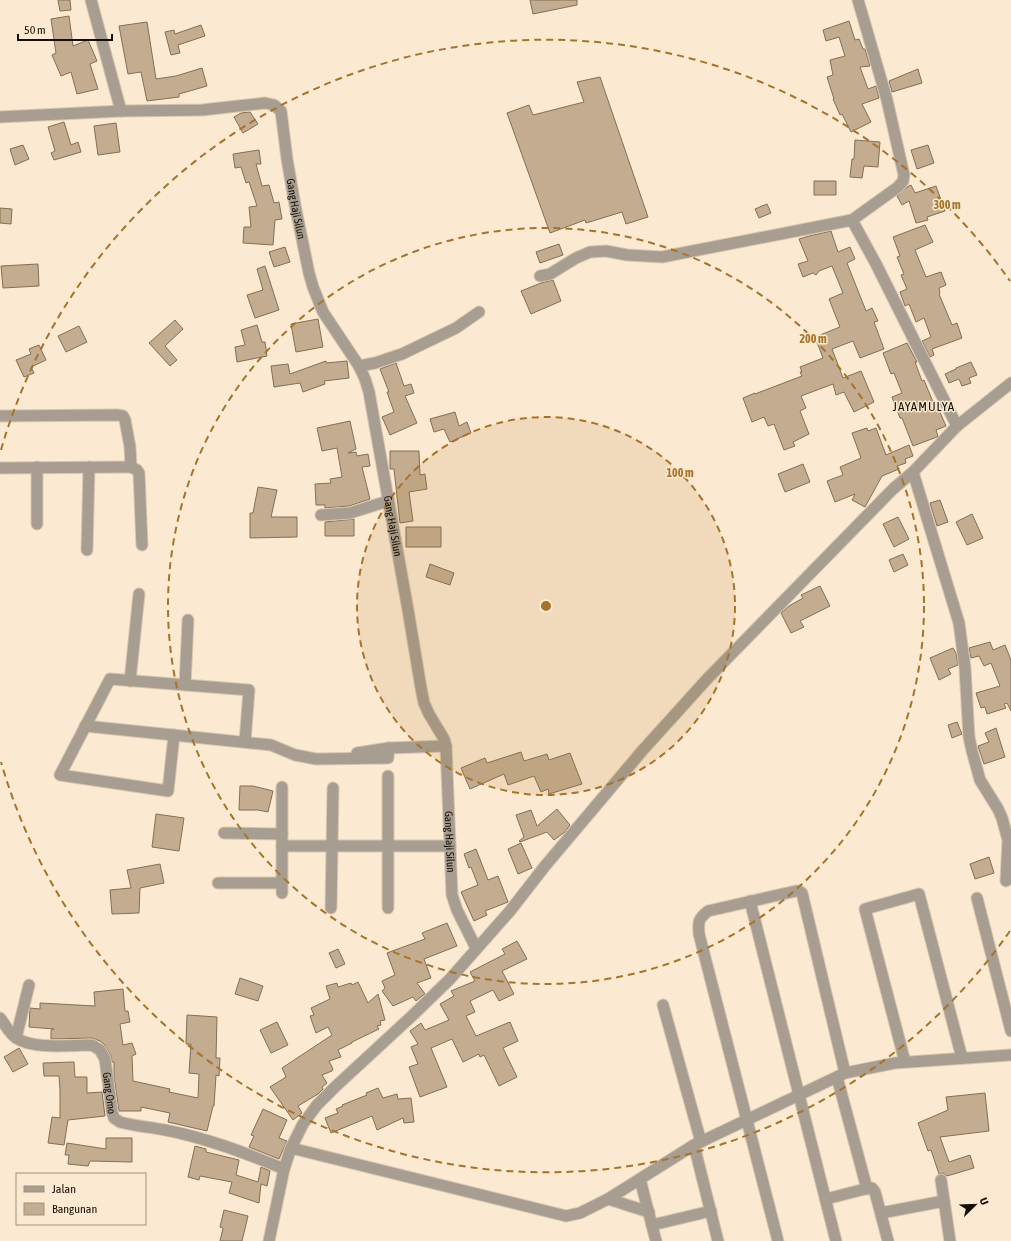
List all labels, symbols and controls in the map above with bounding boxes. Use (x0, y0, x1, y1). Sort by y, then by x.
scale bar (18, 16, 112, 42)
text: 50 m (24, 23, 46, 37)
street label: Gang Haji Silun (285, 178, 308, 240)
text: 300 m (933, 198, 961, 212)
text: 200 m (799, 332, 827, 346)
district label: JAYAMULYA (893, 399, 955, 414)
text: 100 m (666, 466, 694, 480)
street label: Gang Haji Silun (382, 495, 404, 557)
centre of rings (539, 599, 553, 613)
street label: Gang Haji Silun (443, 811, 457, 873)
street label: Gang Omo (101, 1071, 118, 1115)
legend (16, 1173, 146, 1225)
text: Jalan (52, 1182, 76, 1196)
north arrow (955, 1185, 995, 1225)
text: U (977, 1196, 991, 1206)
text: Bangunan (52, 1202, 97, 1216)

